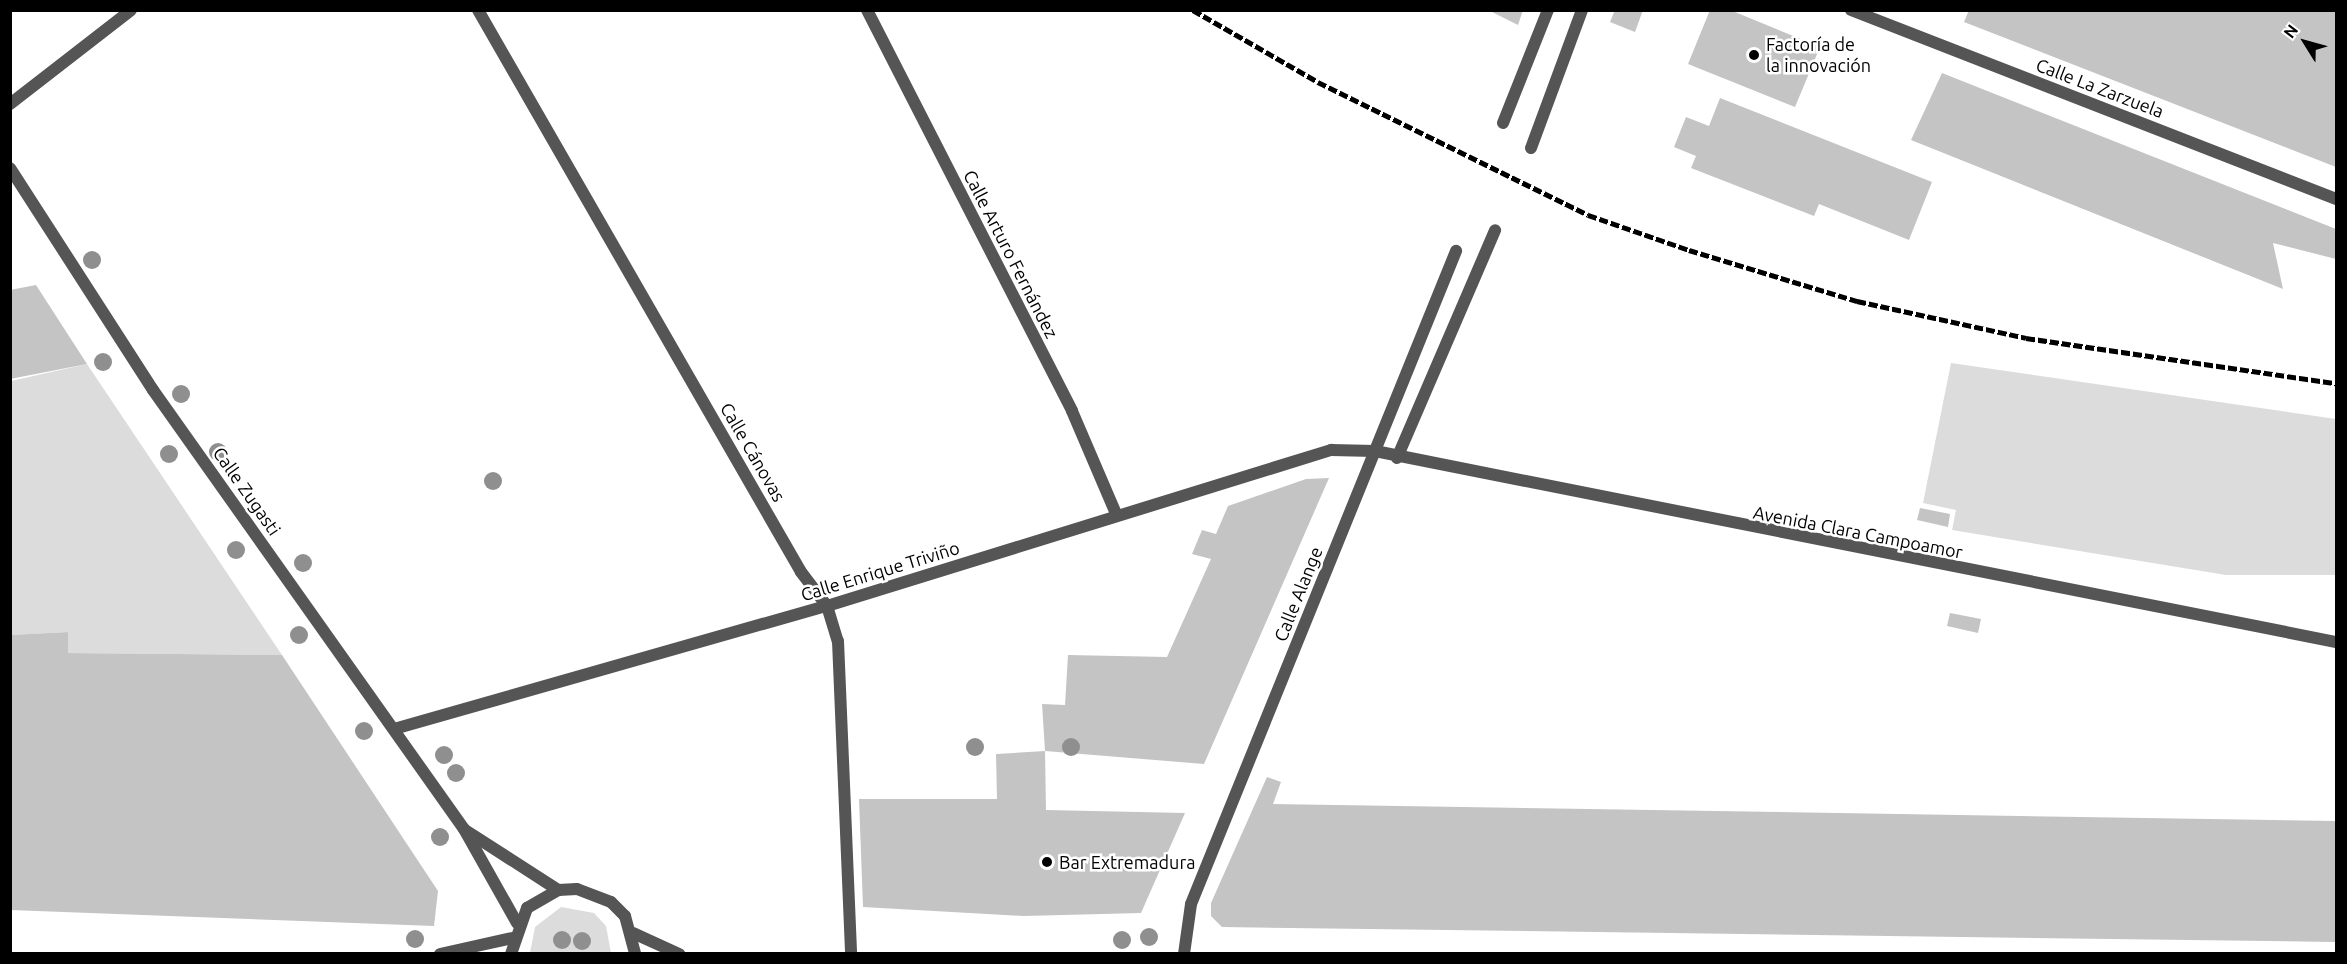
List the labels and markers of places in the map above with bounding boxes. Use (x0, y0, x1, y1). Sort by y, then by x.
place label: Factoría de la innovación (1766, 34, 1871, 76)
marker: Factoría de la innovación (1747, 48, 1761, 62)
place label: Bar Extremadura (1059, 851, 1195, 873)
marker: Bar Extremadura (1040, 855, 1054, 869)

